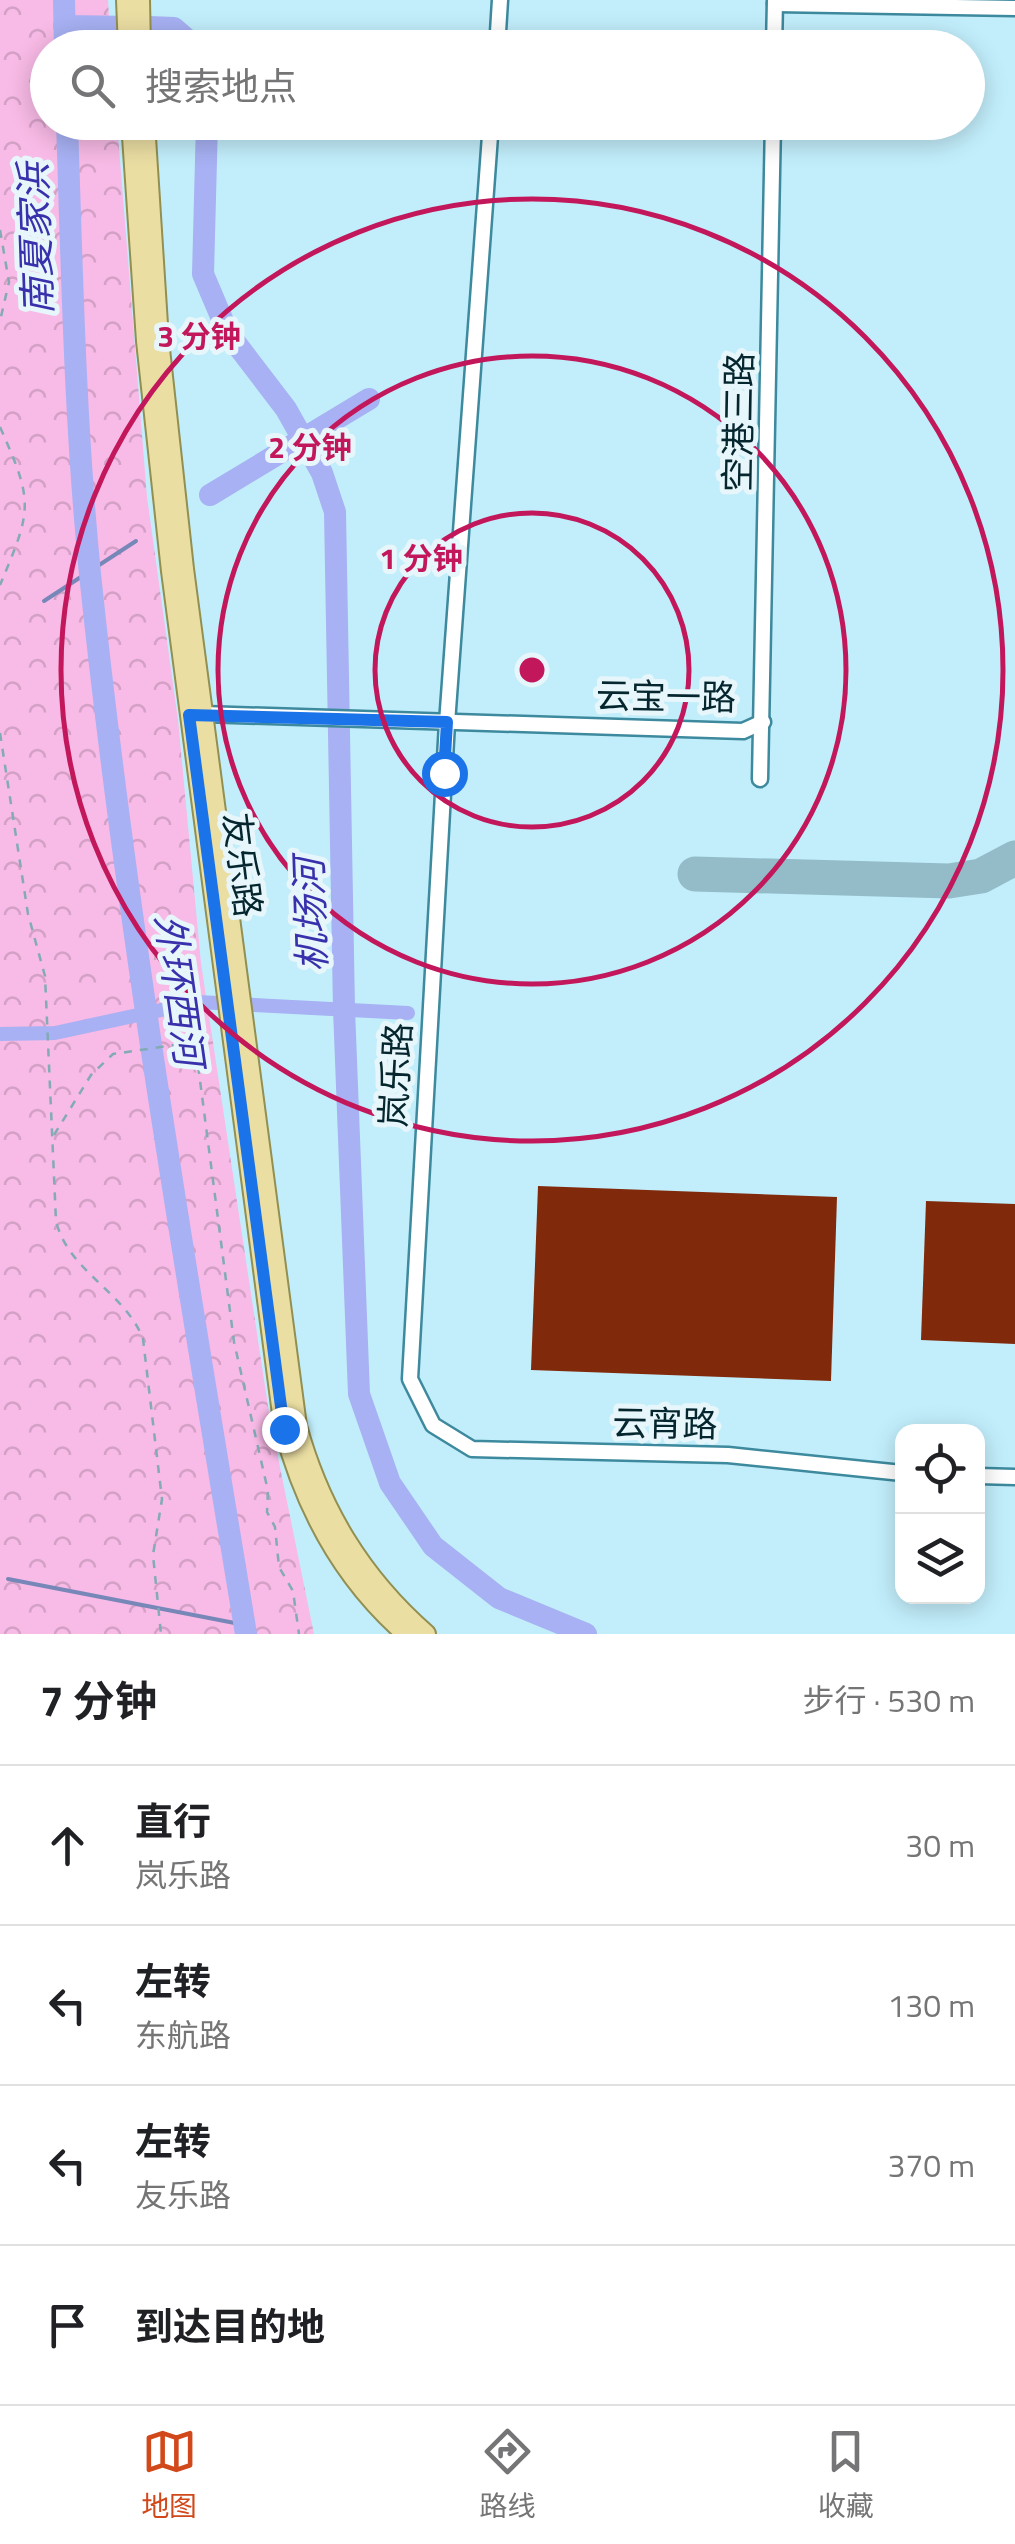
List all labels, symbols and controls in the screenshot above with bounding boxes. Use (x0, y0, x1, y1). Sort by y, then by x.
search box (30, 30, 985, 140)
text: 搜索地点 (145, 57, 297, 115)
icon: search (65, 58, 120, 113)
water label: 南夏家浜 (3, 159, 67, 316)
text: 3 分钟 (157, 313, 241, 359)
street label: 空港三路 (710, 352, 766, 492)
text: 2 分钟 (268, 424, 352, 470)
text: 1 分钟 (379, 535, 463, 581)
centre of rings (514, 652, 550, 688)
street label: 云宝一路 (596, 668, 736, 724)
route start (422, 751, 468, 797)
street label: 友乐路 (210, 809, 276, 920)
water label: 机场河 (279, 850, 341, 973)
water label: 外环西河 (141, 911, 220, 1076)
street label: 岚乐路 (365, 1021, 425, 1129)
street label: 云宵路 (612, 1395, 718, 1451)
route end (262, 1407, 308, 1453)
map controls (895, 1424, 985, 1604)
button: locate (895, 1424, 985, 1514)
button: layers (895, 1514, 985, 1604)
text: 7 分钟 (40, 1668, 157, 1732)
text: 步行 · 530 m (802, 1676, 975, 1724)
text: 直行 (135, 1792, 211, 1850)
icon: ahead (40, 1818, 95, 1873)
text: 30 m (905, 1821, 975, 1869)
text: 岚乐路 (135, 1851, 231, 1899)
text: 左转 (135, 1952, 211, 2010)
icon: left (40, 1978, 95, 2033)
text: 130 m (887, 1981, 975, 2029)
text: 东航路 (135, 2011, 231, 2059)
text: 左转 (135, 2112, 211, 2170)
icon: left (40, 2138, 95, 2193)
text: 370 m (887, 2141, 975, 2189)
text: 友乐路 (135, 2171, 231, 2219)
text: 到达目的地 (135, 2297, 325, 2355)
icon: arrive (40, 2298, 95, 2353)
tab: 地图 (141, 2424, 197, 2527)
tab: 路线 (479, 2424, 536, 2527)
tab: 收藏 (818, 2424, 874, 2527)

